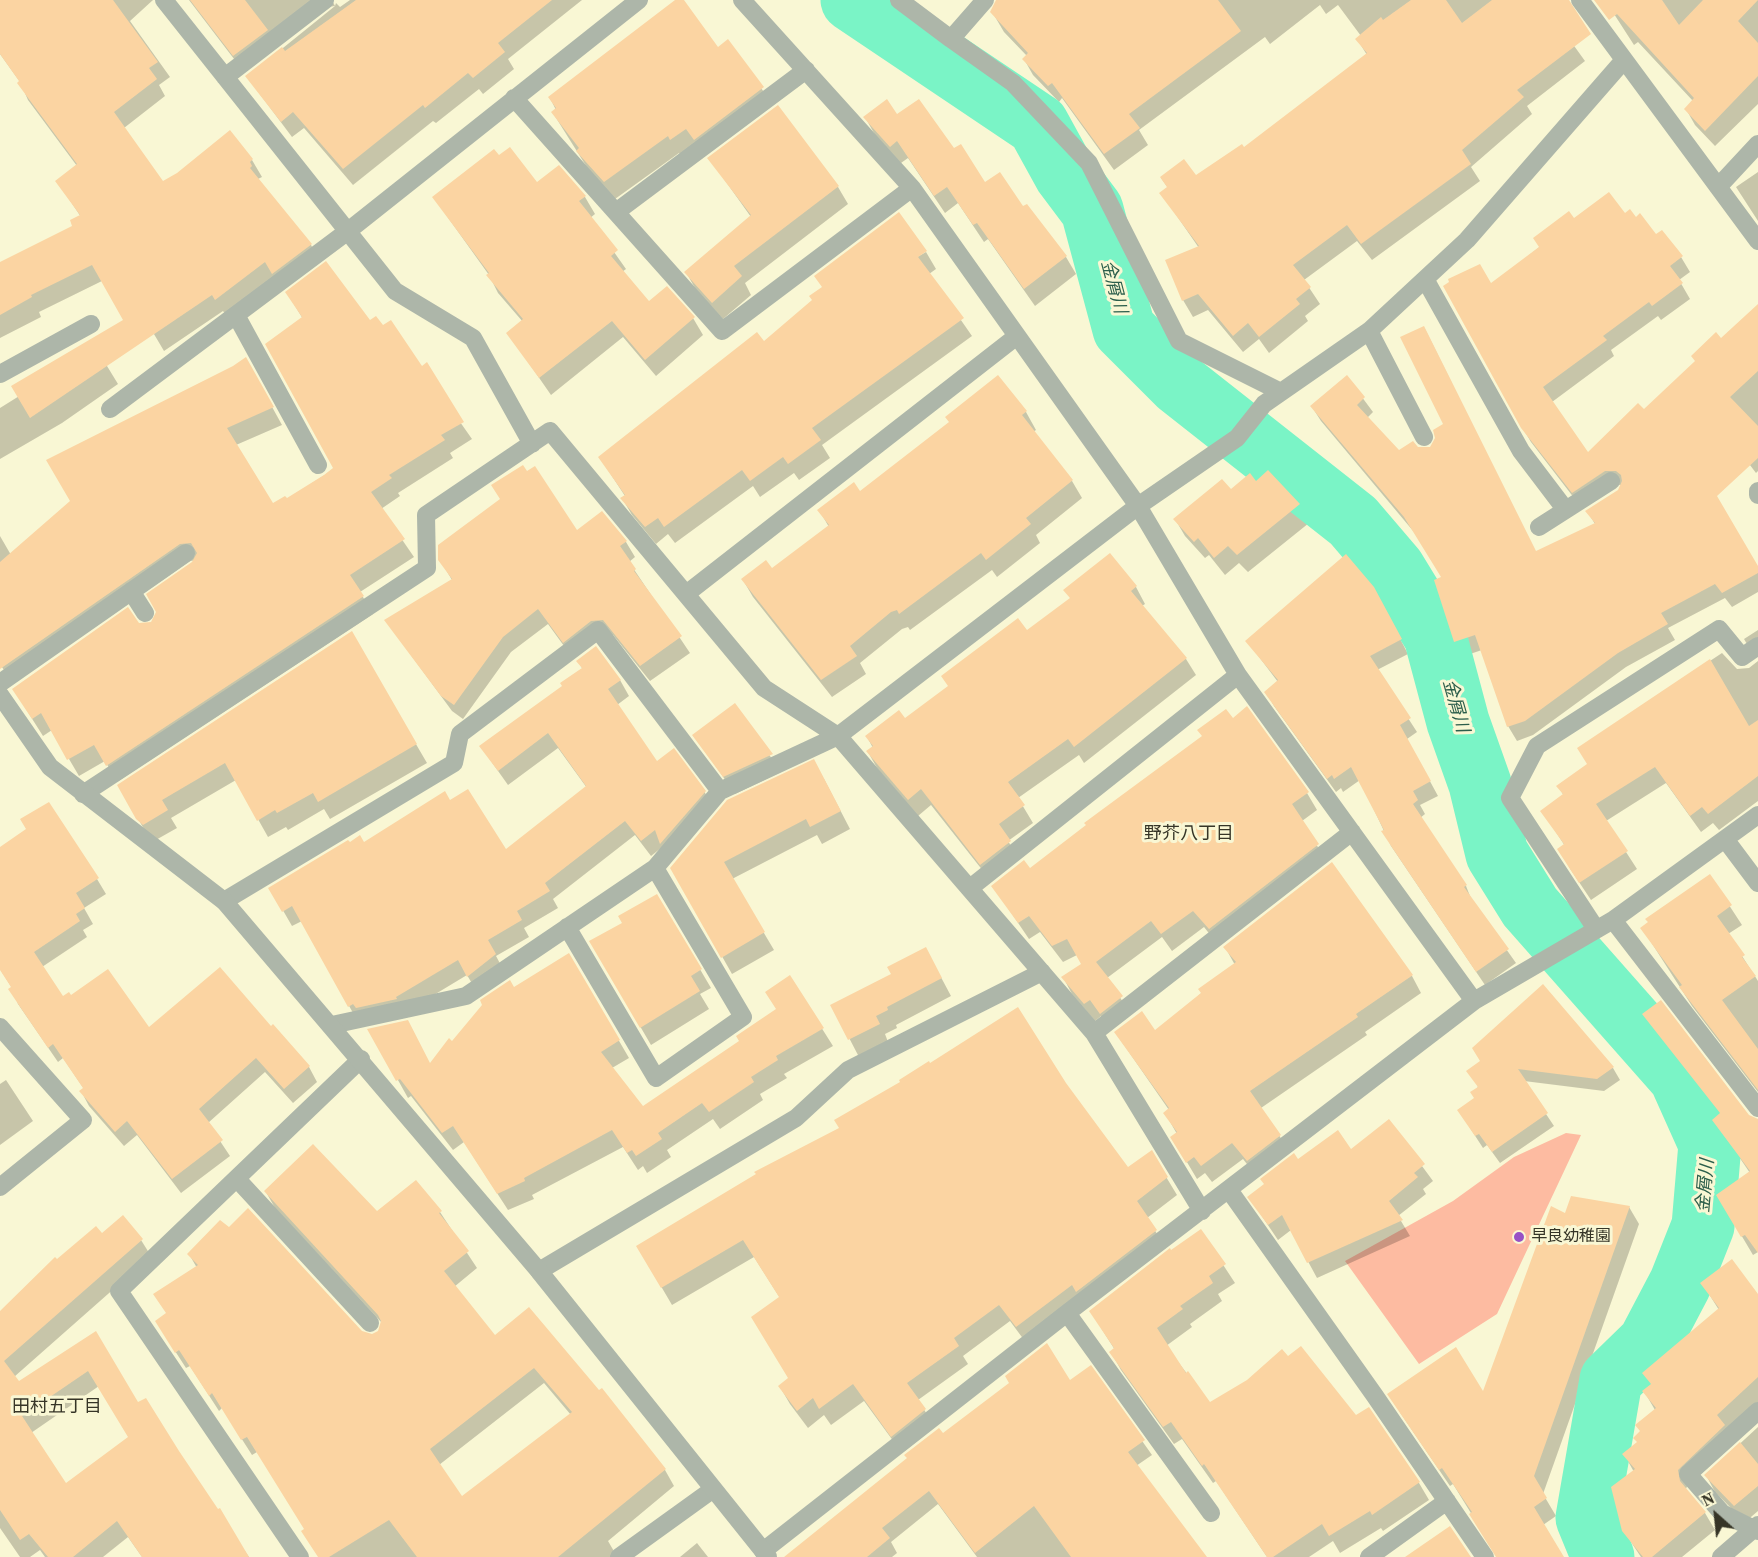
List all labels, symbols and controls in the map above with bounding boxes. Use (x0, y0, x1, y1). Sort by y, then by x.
water label: 金屑川 (1096, 258, 1130, 316)
water label: 金屑川 (1437, 677, 1473, 735)
district label: 野芥八丁目 (1144, 823, 1234, 845)
water label: 金屑川 (1693, 1158, 1719, 1214)
place label: 早良幼稚園 (1531, 1227, 1611, 1247)
marker: 早良幼稚園 (1512, 1230, 1526, 1244)
district label: 田村五丁目 (12, 1396, 102, 1418)
north arrow (1686, 1485, 1746, 1545)
text: N (1698, 1487, 1718, 1511)

